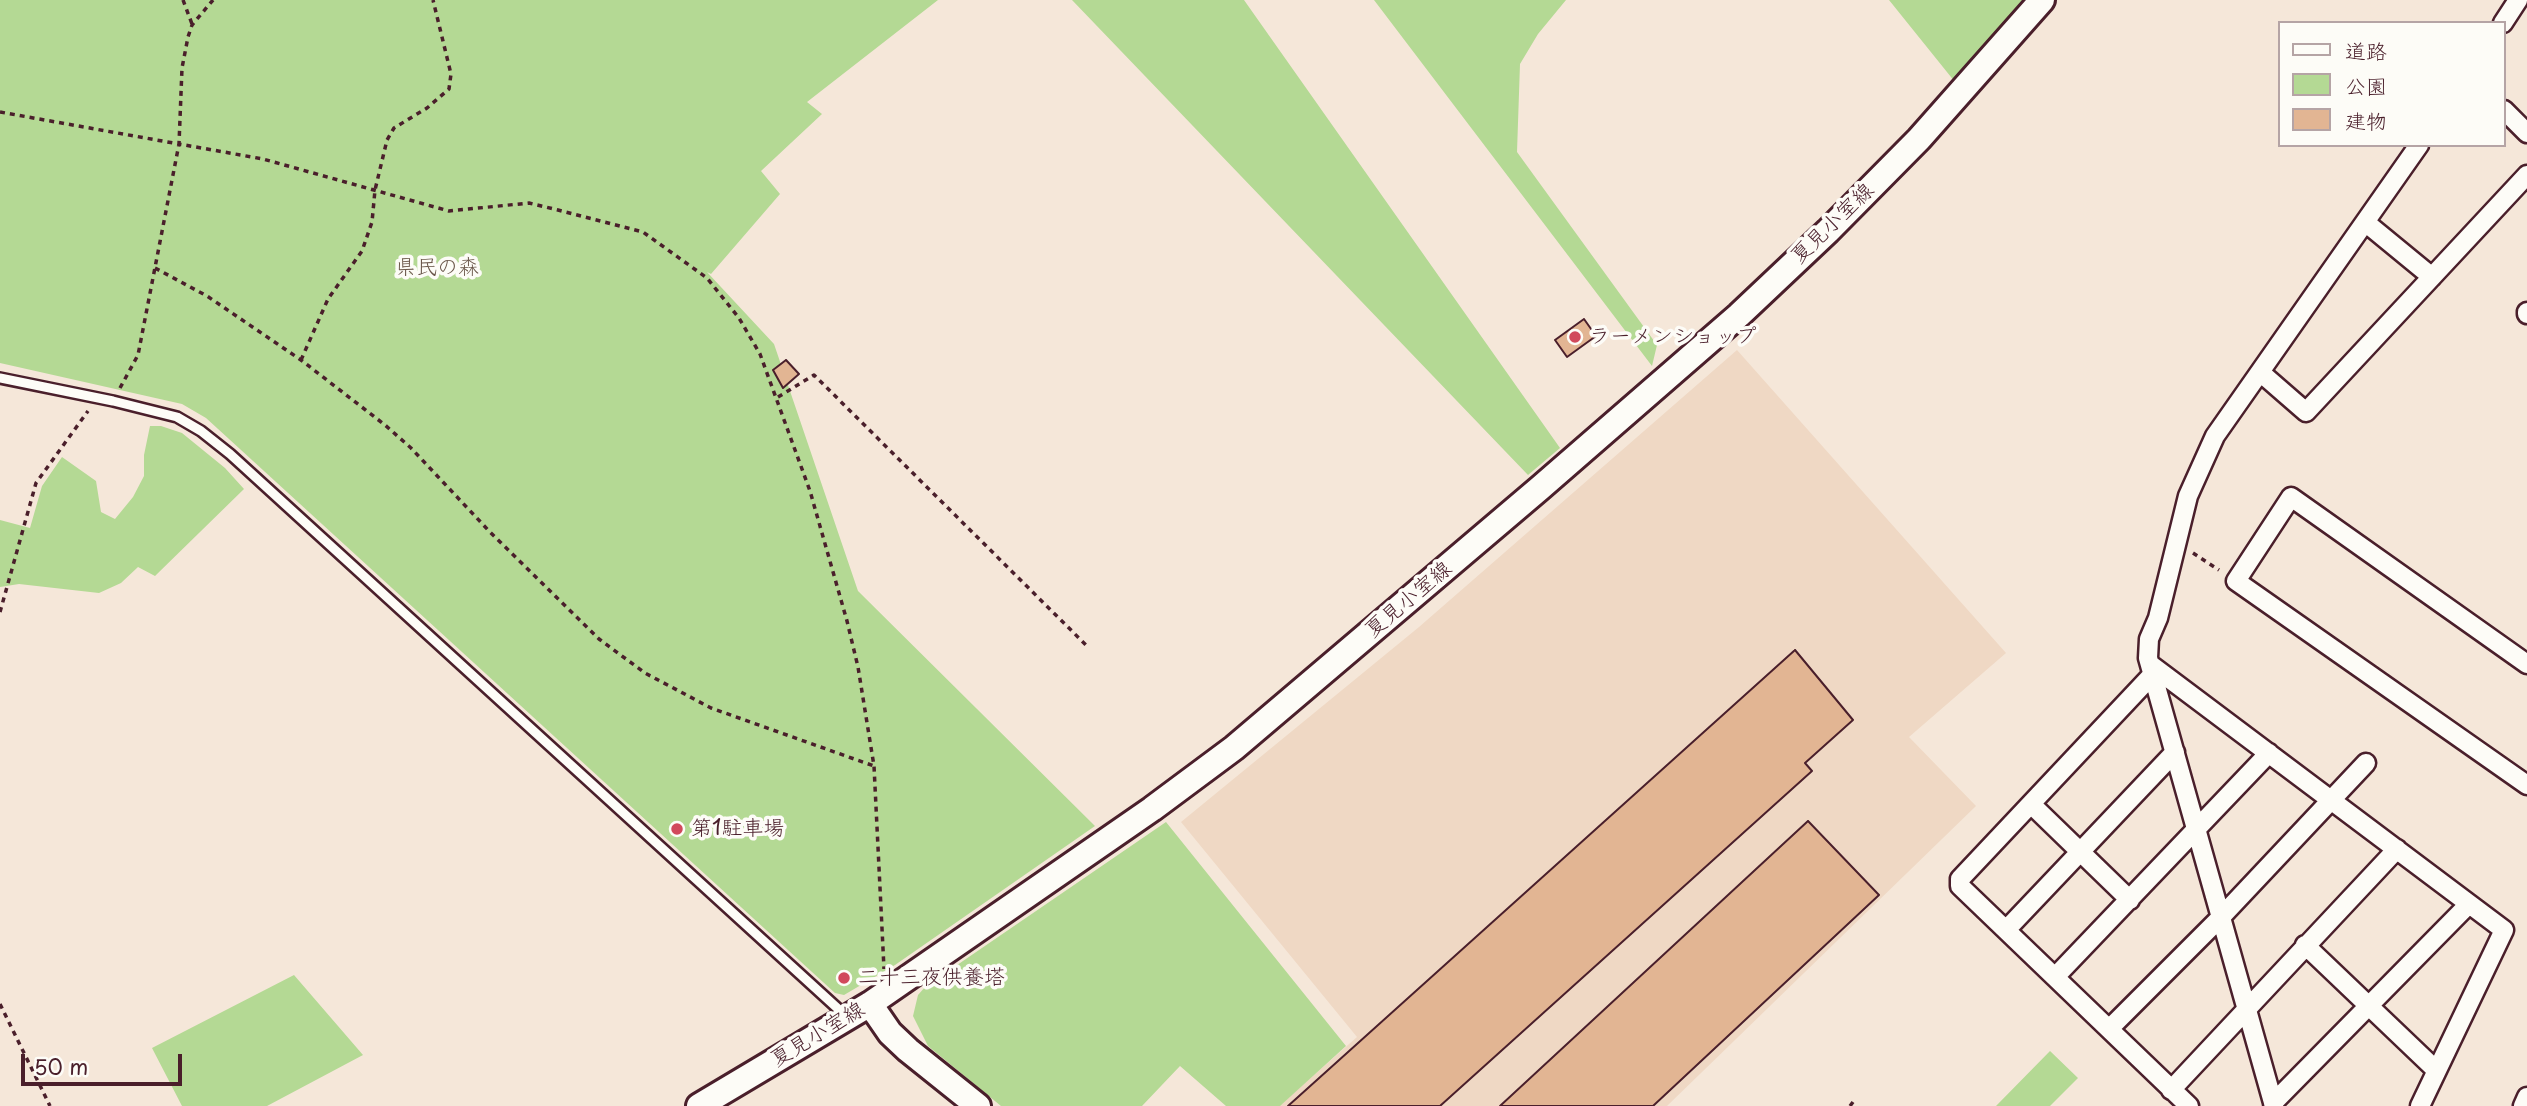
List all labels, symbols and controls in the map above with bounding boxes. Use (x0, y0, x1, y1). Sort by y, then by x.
legend (2278, 21, 2506, 147)
text: 道路 (2345, 34, 2387, 66)
text: 公園 (2345, 69, 2387, 101)
text: 建物 (2345, 104, 2387, 136)
street label: 夏見小室線 (1786, 178, 1880, 270)
park label: 県民の森 (395, 255, 479, 281)
place label: ラーメンショップ (1589, 324, 1757, 350)
marker: ラーメンショップ (1567, 329, 1583, 345)
street label: 夏見小室線 (1361, 557, 1457, 643)
place label: 第1駐車場 (691, 816, 784, 842)
marker: 第1駐車場 (669, 821, 685, 837)
place label: 二十三夜供養塔 (858, 965, 1005, 991)
marker: 二十三夜供養塔 (836, 970, 852, 986)
street label: 夏見小室線 (767, 997, 869, 1073)
scale bar (24, 1040, 186, 1084)
text: 50 m (34, 1050, 88, 1082)

